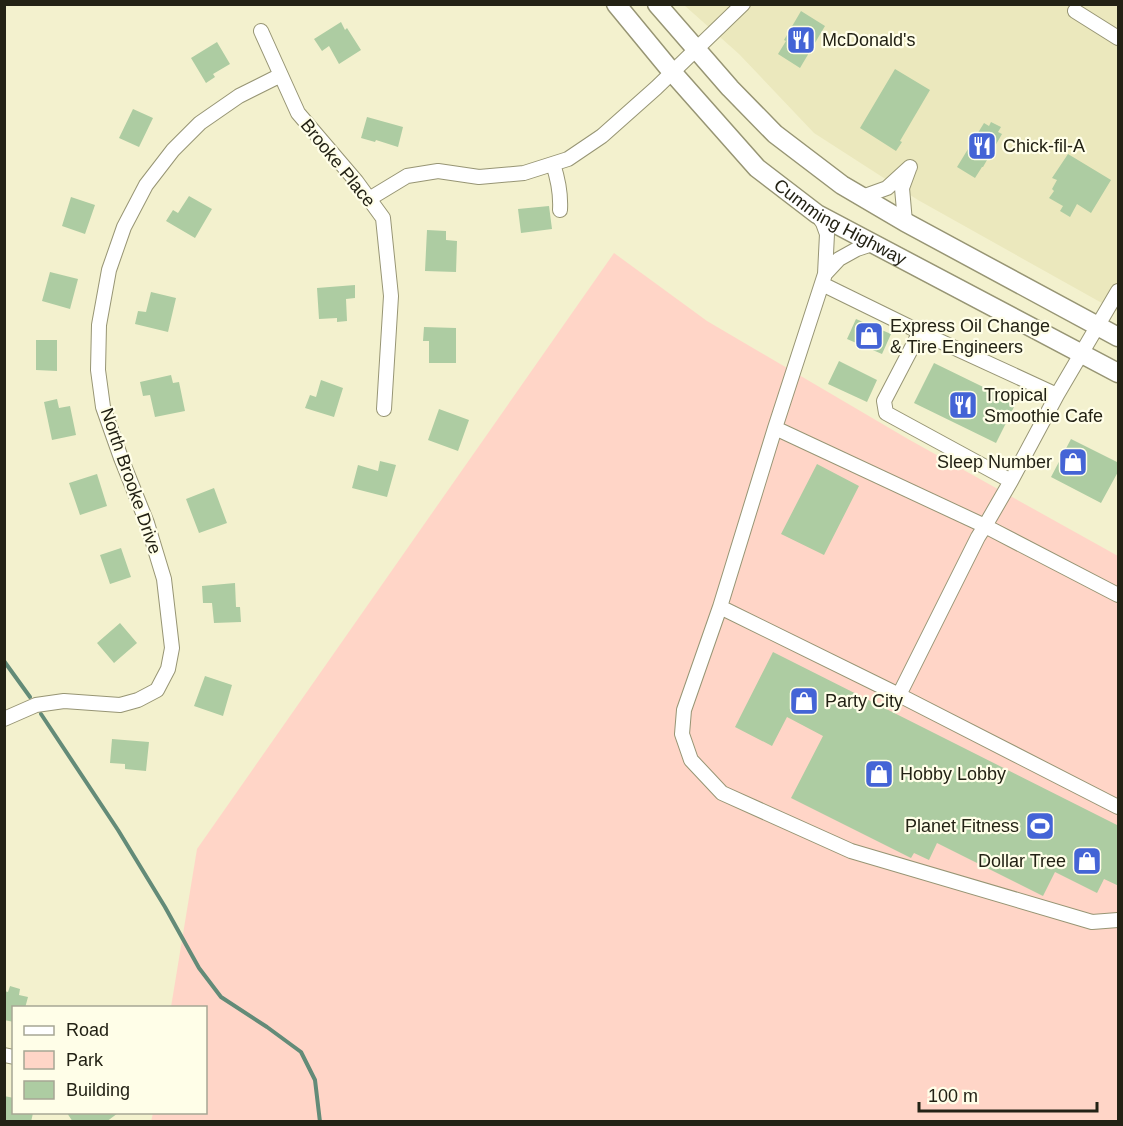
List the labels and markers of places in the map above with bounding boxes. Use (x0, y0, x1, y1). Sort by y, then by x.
restaurant icon: McDonald's (785, 24, 817, 56)
place label: McDonald's (822, 30, 915, 50)
restaurant icon: Chick-fil-A (966, 130, 998, 162)
place label: Chick-fil-A (1003, 136, 1085, 156)
place label: Express Oil Change & Tire Engineers (890, 316, 1050, 357)
shop icon: Express Oil Change & Tire Engineers (853, 320, 885, 352)
place label: Tropical Smoothie Cafe (984, 385, 1103, 426)
restaurant icon: Tropical Smoothie Cafe (947, 389, 979, 421)
shop icon: Sleep Number (1057, 446, 1089, 478)
place label: Sleep Number (937, 452, 1052, 472)
shop icon: Party City (788, 685, 820, 717)
place label: Party City (825, 691, 903, 711)
shop icon: Hobby Lobby (863, 758, 895, 790)
place label: Hobby Lobby (900, 764, 1006, 784)
sports icon: Planet Fitness (1024, 810, 1056, 842)
place label: Planet Fitness (905, 816, 1019, 836)
shop icon: Dollar Tree (1071, 845, 1103, 877)
place label: Dollar Tree (978, 851, 1066, 871)

